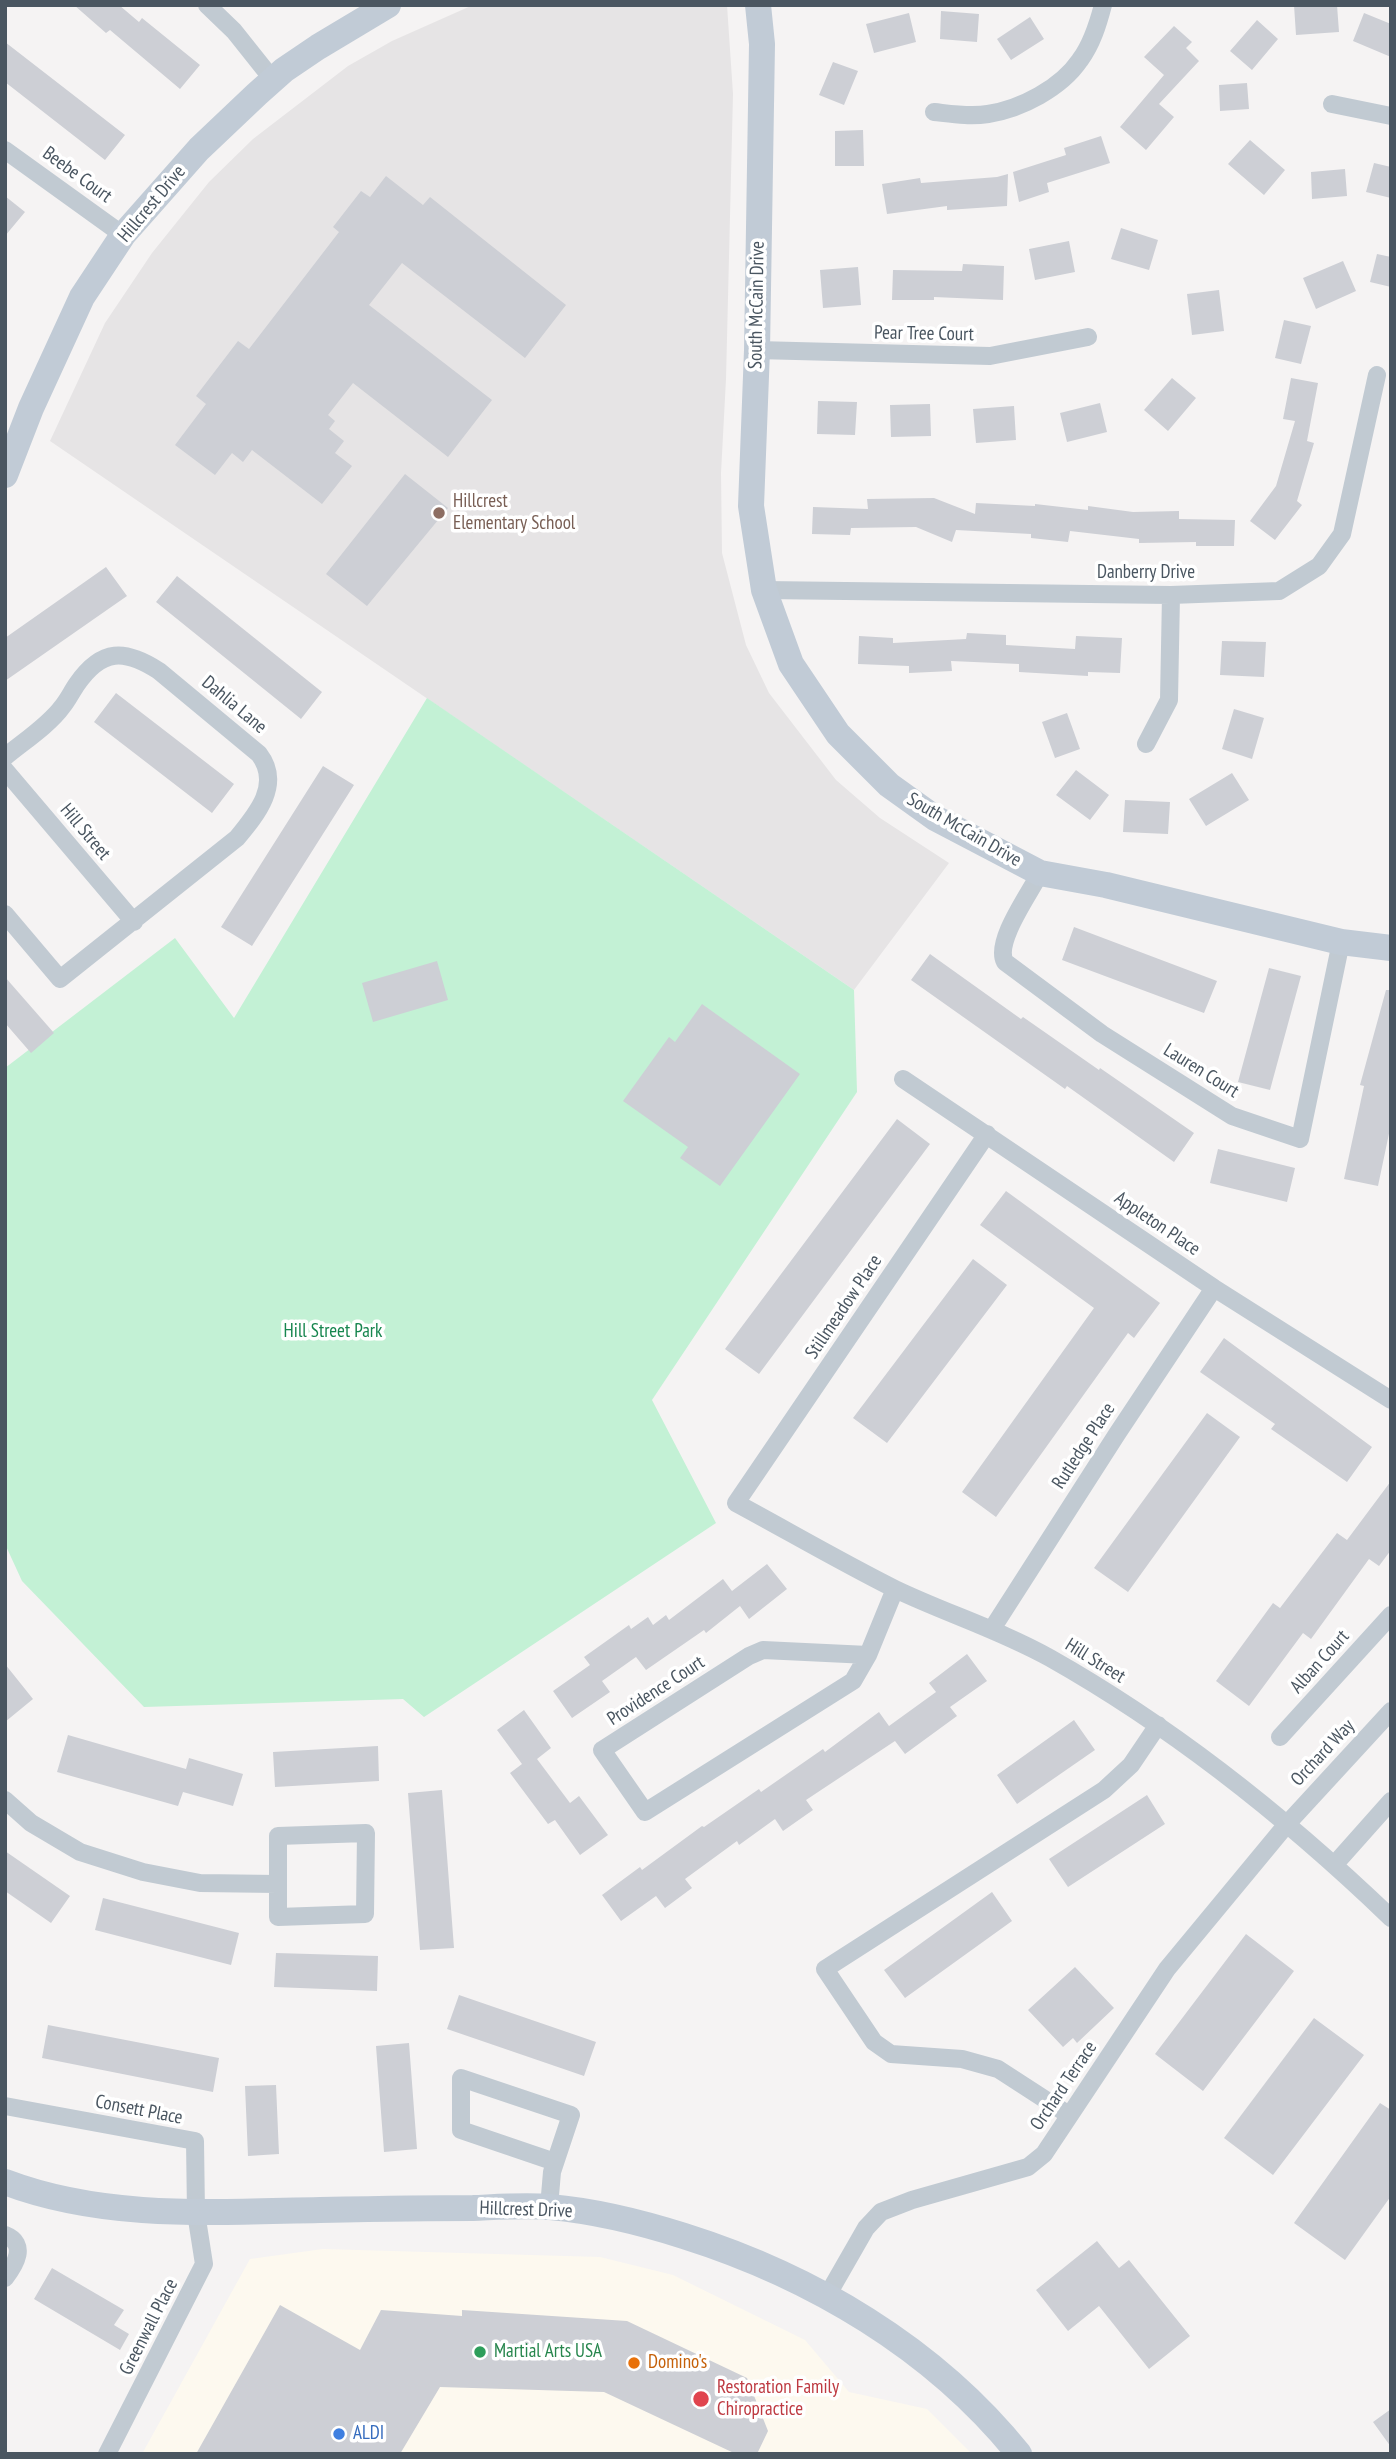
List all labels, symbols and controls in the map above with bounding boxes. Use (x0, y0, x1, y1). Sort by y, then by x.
street label: Beebe Court (38, 142, 116, 208)
street label: Hillcrest Drive (113, 161, 191, 247)
street label: South McCain Drive (744, 241, 770, 369)
street label: Pear Tree Court (874, 322, 974, 346)
place label: Hillcrest Elementary School (453, 491, 575, 535)
marker: Hillcrest Elementary School (431, 505, 447, 521)
street label: Danberry Drive (1097, 562, 1195, 584)
street label: Dahlia Lane (197, 671, 271, 739)
street label: South McCain Drive (903, 788, 1025, 872)
street label: Hill Street (55, 799, 115, 865)
street label: Lauren Court (1159, 1039, 1243, 1103)
street label: Appleton Place (1110, 1187, 1204, 1261)
street label: Stillmeadow Place (801, 1251, 887, 1363)
park label: Hill Street Park (284, 1321, 382, 1343)
street label: Rutledge Place (1048, 1399, 1120, 1493)
street label: Alban Court (1286, 1626, 1354, 1698)
street label: Hill Street (1061, 1634, 1129, 1688)
street label: Providence Court (603, 1651, 709, 1731)
street label: Orchard Way (1286, 1715, 1360, 1791)
street label: Orchard Terrace (1026, 2037, 1102, 2135)
street label: Consett Place (93, 2090, 185, 2130)
street label: Hillcrest Drive (479, 2197, 573, 2223)
street label: Greenwall Place (115, 2275, 183, 2379)
place label: Martial Arts USA (494, 2341, 602, 2363)
marker: Martial Arts USA (472, 2344, 488, 2360)
place label: Domino's (648, 2352, 707, 2374)
marker: Domino's (626, 2355, 642, 2371)
place label: Restoration Family Chiropractice (717, 2377, 839, 2421)
marker: Restoration Family Chiropractice (691, 2389, 711, 2409)
place label: ALDI (353, 2423, 384, 2445)
marker: ALDI (331, 2426, 347, 2442)

